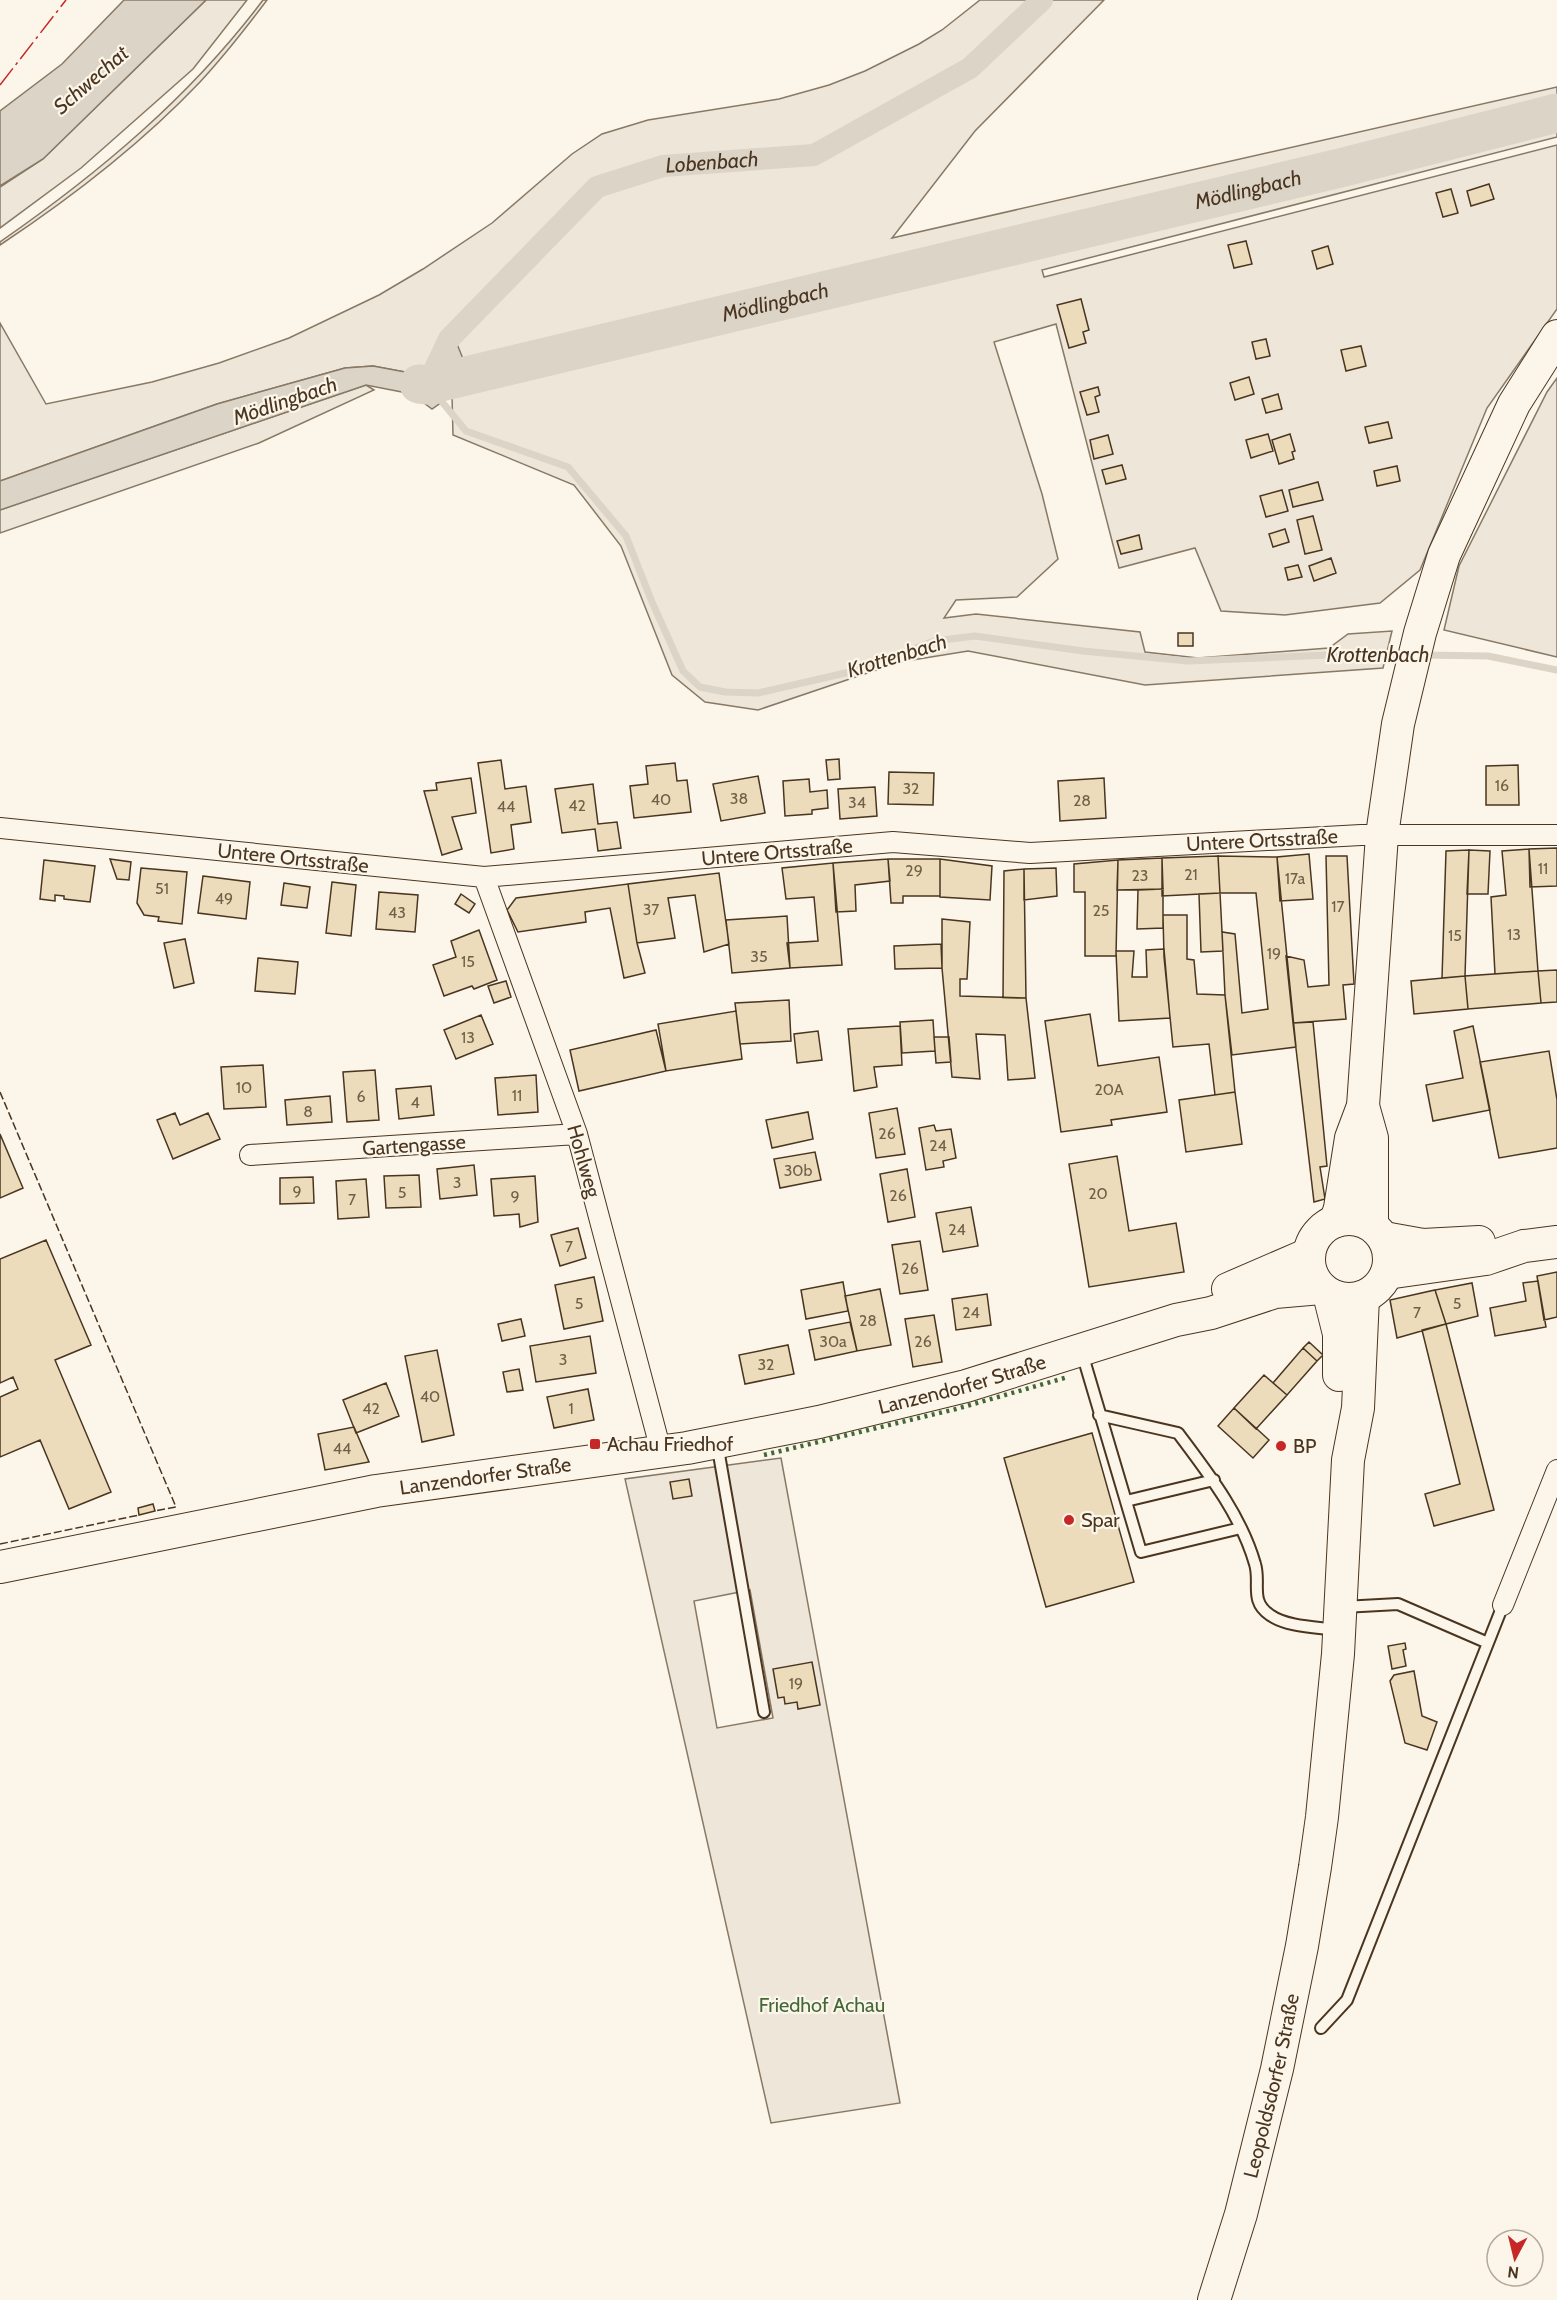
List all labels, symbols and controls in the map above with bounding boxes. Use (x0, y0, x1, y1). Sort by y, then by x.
water label: Schwechat (48, 40, 134, 119)
water label: Lobenbach (664, 146, 759, 178)
water label: Mödlingbach (1191, 165, 1304, 214)
water label: Mödlingbach (718, 277, 831, 327)
water label: Mödlingbach (228, 371, 340, 430)
water label: Krottenbach (844, 629, 950, 683)
water label: Krottenbach (1327, 642, 1429, 667)
house number: 16 (1495, 776, 1509, 795)
house number: 32 (902, 779, 920, 798)
house number: 38 (730, 789, 748, 808)
house number: 40 (651, 790, 671, 809)
house number: 28 (1073, 791, 1091, 810)
house number: 34 (848, 793, 866, 812)
house number: 42 (568, 796, 586, 815)
house number: 44 (497, 797, 515, 816)
street label: Untere Ortsstraße (1185, 824, 1339, 856)
street label: Untere Ortsstraße (700, 833, 854, 871)
street label: Untere Ortsstraße (216, 838, 370, 878)
house number: 11 (1538, 859, 1548, 878)
house number: 29 (905, 861, 923, 880)
house number: 21 (1184, 865, 1198, 884)
house number: 23 (1131, 866, 1149, 885)
house number: 17a (1285, 869, 1306, 888)
house number: 51 (155, 879, 169, 898)
house number: 49 (215, 889, 233, 908)
house number: 17 (1331, 897, 1345, 916)
house number: 37 (643, 900, 659, 919)
house number: 25 (1092, 901, 1110, 920)
house number: 43 (388, 903, 406, 922)
house number: 13 (1507, 925, 1521, 944)
house number: 15 (1448, 926, 1462, 945)
house number: 19 (1267, 944, 1281, 963)
house number: 35 (750, 947, 768, 966)
house number: 15 (461, 952, 475, 971)
house number: 13 (461, 1028, 475, 1047)
house number: 10 (236, 1078, 252, 1097)
house number: 20A (1094, 1080, 1124, 1099)
house number: 11 (512, 1086, 522, 1105)
house number: 6 (356, 1087, 366, 1106)
house number: 4 (410, 1093, 420, 1112)
house number: 8 (303, 1102, 313, 1121)
street label: Hohlweg (562, 1122, 606, 1201)
house number: 26 (878, 1124, 896, 1143)
street label: Gartengasse (361, 1129, 467, 1161)
house number: 24 (929, 1136, 947, 1155)
house number: 30b (784, 1161, 812, 1180)
house number: 3 (453, 1173, 461, 1192)
house number: 9 (292, 1182, 302, 1201)
house number: 5 (398, 1183, 406, 1202)
house number: 20 (1088, 1184, 1108, 1203)
house number: 26 (889, 1186, 907, 1205)
house number: 9 (510, 1187, 520, 1206)
house number: 7 (348, 1190, 356, 1209)
house number: 24 (948, 1220, 966, 1239)
house number: 7 (565, 1237, 573, 1256)
house number: 26 (901, 1259, 919, 1278)
house number: 5 (575, 1294, 583, 1313)
house number: 5 (1453, 1294, 1461, 1313)
house number: 24 (962, 1303, 980, 1322)
house number: 7 (1413, 1303, 1421, 1322)
house number: 28 (859, 1311, 877, 1330)
house number: 30a (819, 1332, 847, 1351)
house number: 26 (914, 1332, 932, 1351)
house number: 3 (559, 1350, 567, 1369)
street label: Lanzendorfer Straße (876, 1350, 1049, 1419)
house number: 32 (757, 1355, 775, 1374)
house number: 40 (420, 1387, 440, 1406)
house number: 42 (362, 1399, 380, 1418)
house number: 1 (568, 1399, 574, 1418)
place label: Achau Friedhof (607, 1432, 734, 1456)
place label: BP (1293, 1434, 1316, 1458)
marker: Achau Friedhof (588, 1437, 602, 1451)
house number: 44 (333, 1439, 351, 1458)
marker: BP (1274, 1439, 1288, 1453)
street label: Lanzendorfer Straße (398, 1452, 573, 1500)
place label: Spar (1081, 1508, 1120, 1532)
marker: Spar (1062, 1513, 1076, 1527)
house number: 19 (789, 1674, 803, 1693)
street label: Leopoldsdorfer Straße (1238, 1991, 1304, 2181)
park label: Friedhof Achau (759, 1993, 885, 2017)
north arrow (1485, 2228, 1545, 2288)
text: N (1506, 2262, 1520, 2283)

